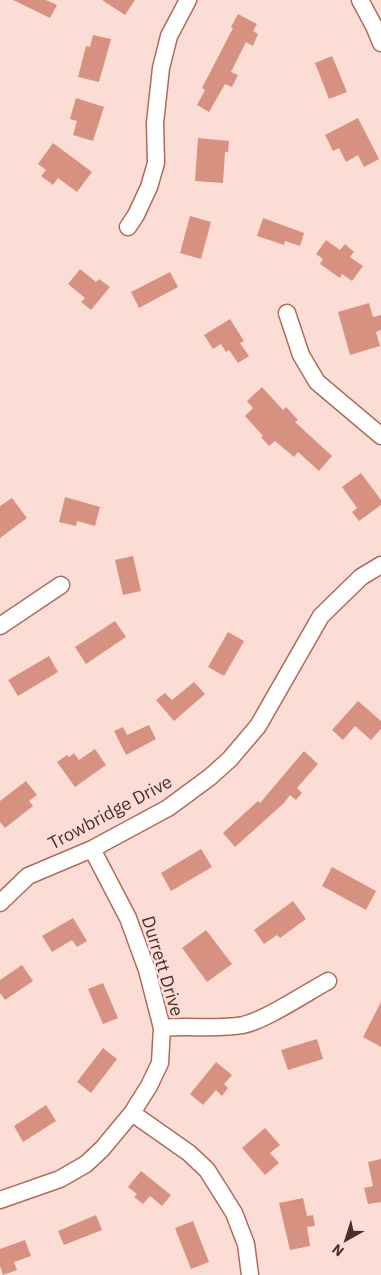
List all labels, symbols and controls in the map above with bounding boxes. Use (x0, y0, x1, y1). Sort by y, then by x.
street label: Trowbridge Drive (44, 770, 176, 854)
street label: Durrett Drive (137, 913, 189, 1019)
north arrow (321, 1215, 371, 1265)
text: N (328, 1240, 347, 1260)

